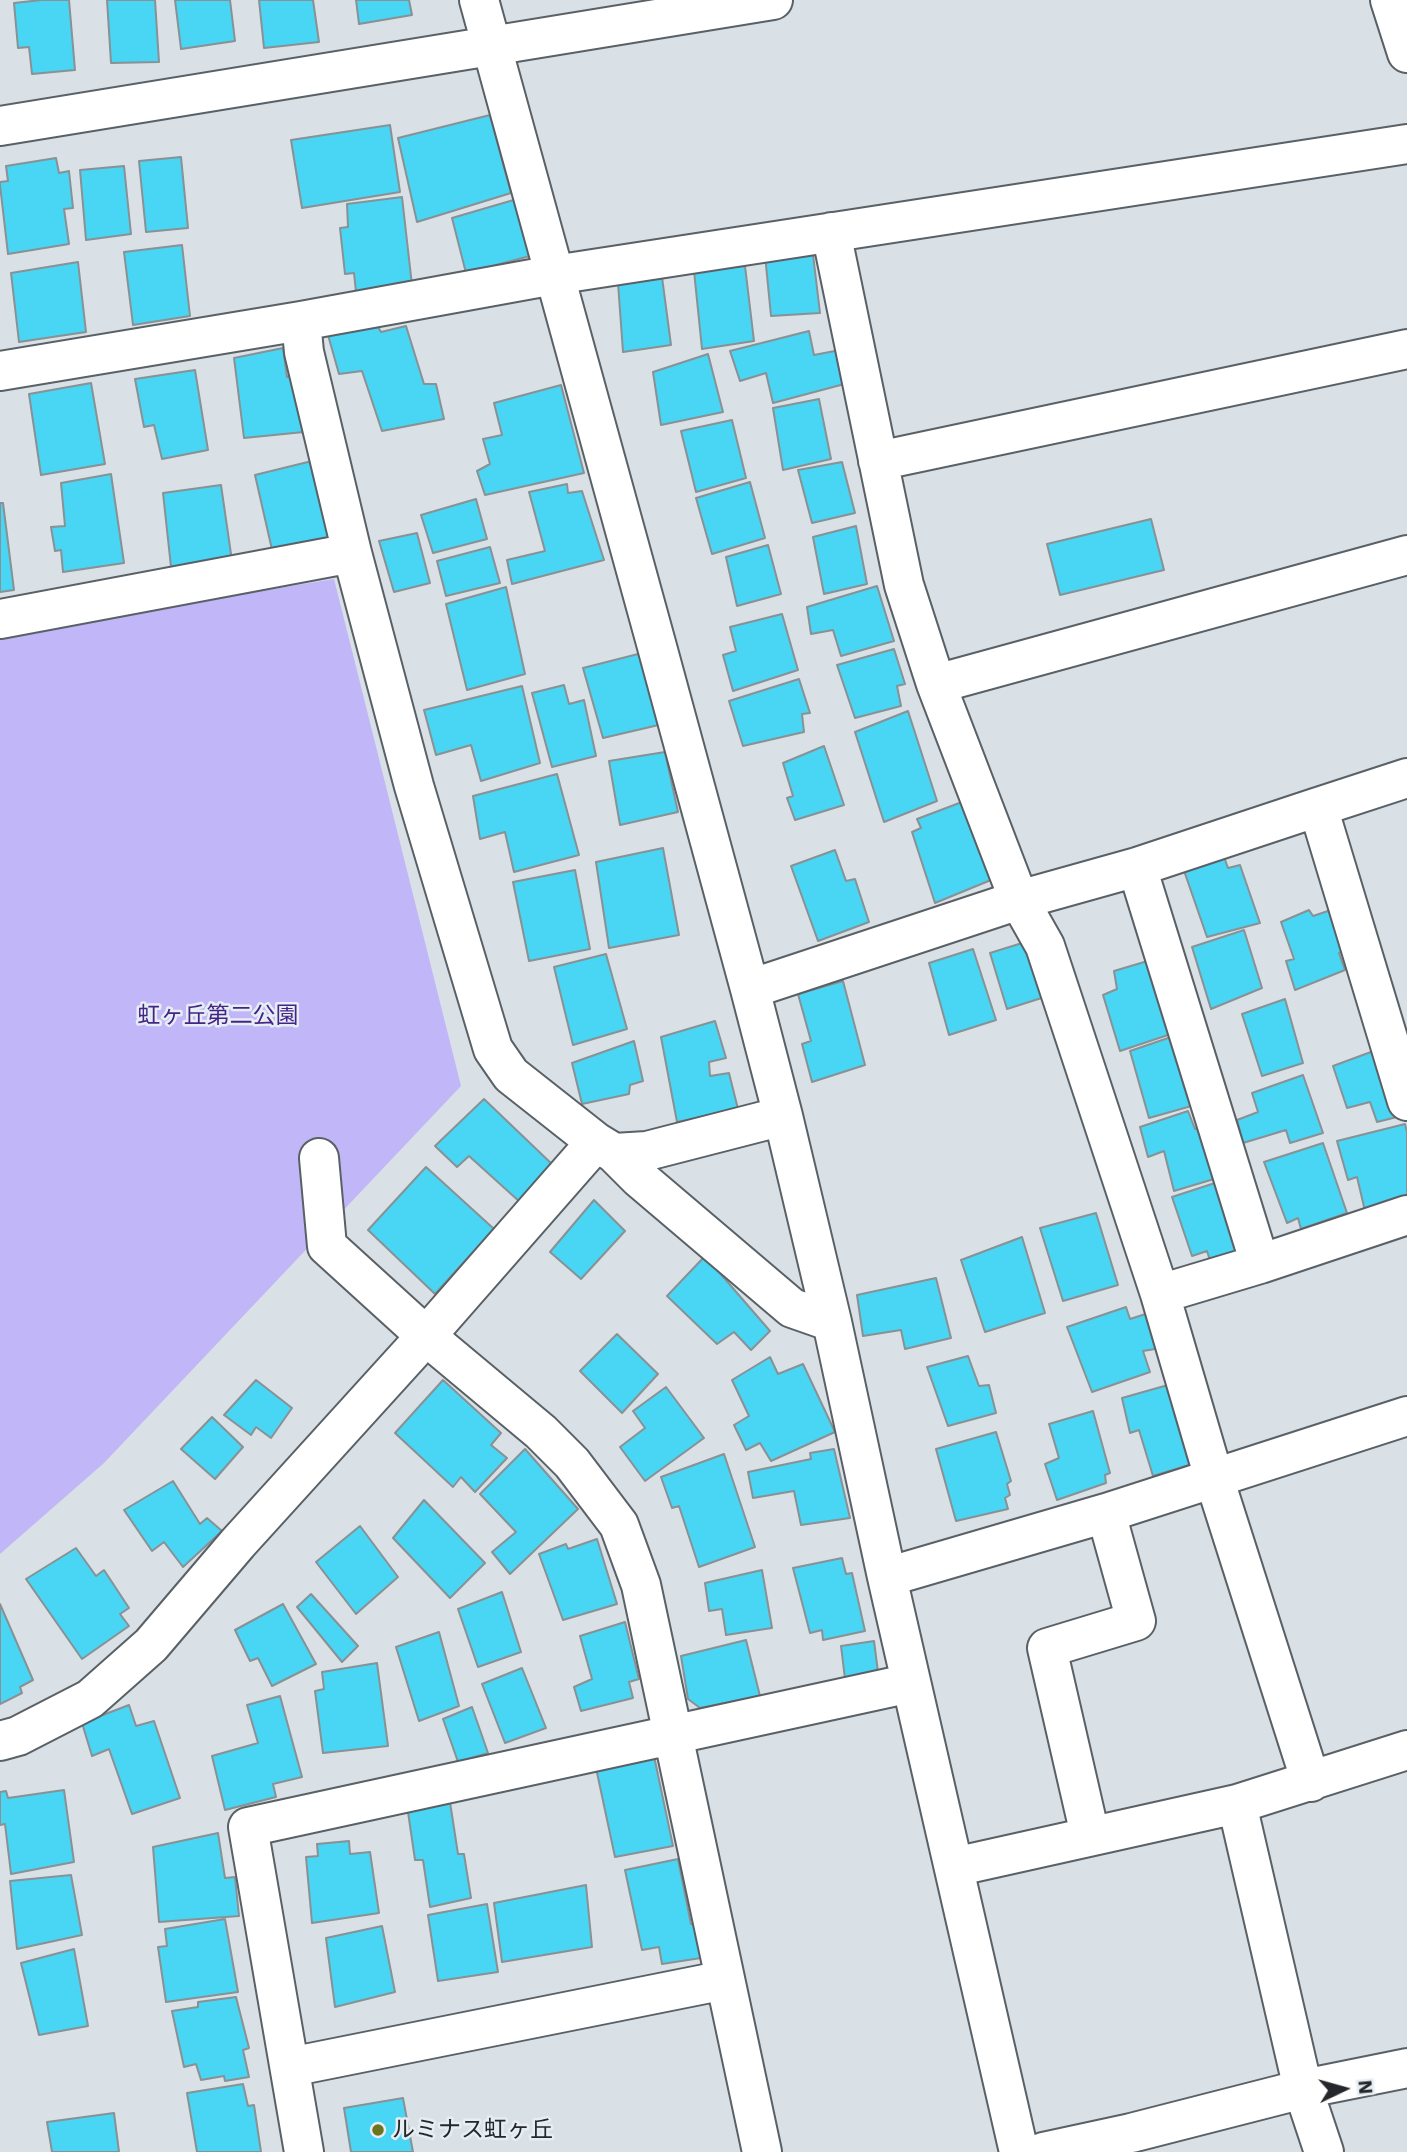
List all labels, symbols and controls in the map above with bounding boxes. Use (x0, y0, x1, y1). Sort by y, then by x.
park label: 虹ヶ丘第二公園 (138, 1002, 298, 1030)
north arrow (1309, 2054, 1379, 2124)
text: N (1353, 2079, 1377, 2095)
place label: ルミナス虹ヶ丘 (392, 2116, 553, 2144)
marker: ルミナス虹ヶ丘 (370, 2122, 386, 2138)

